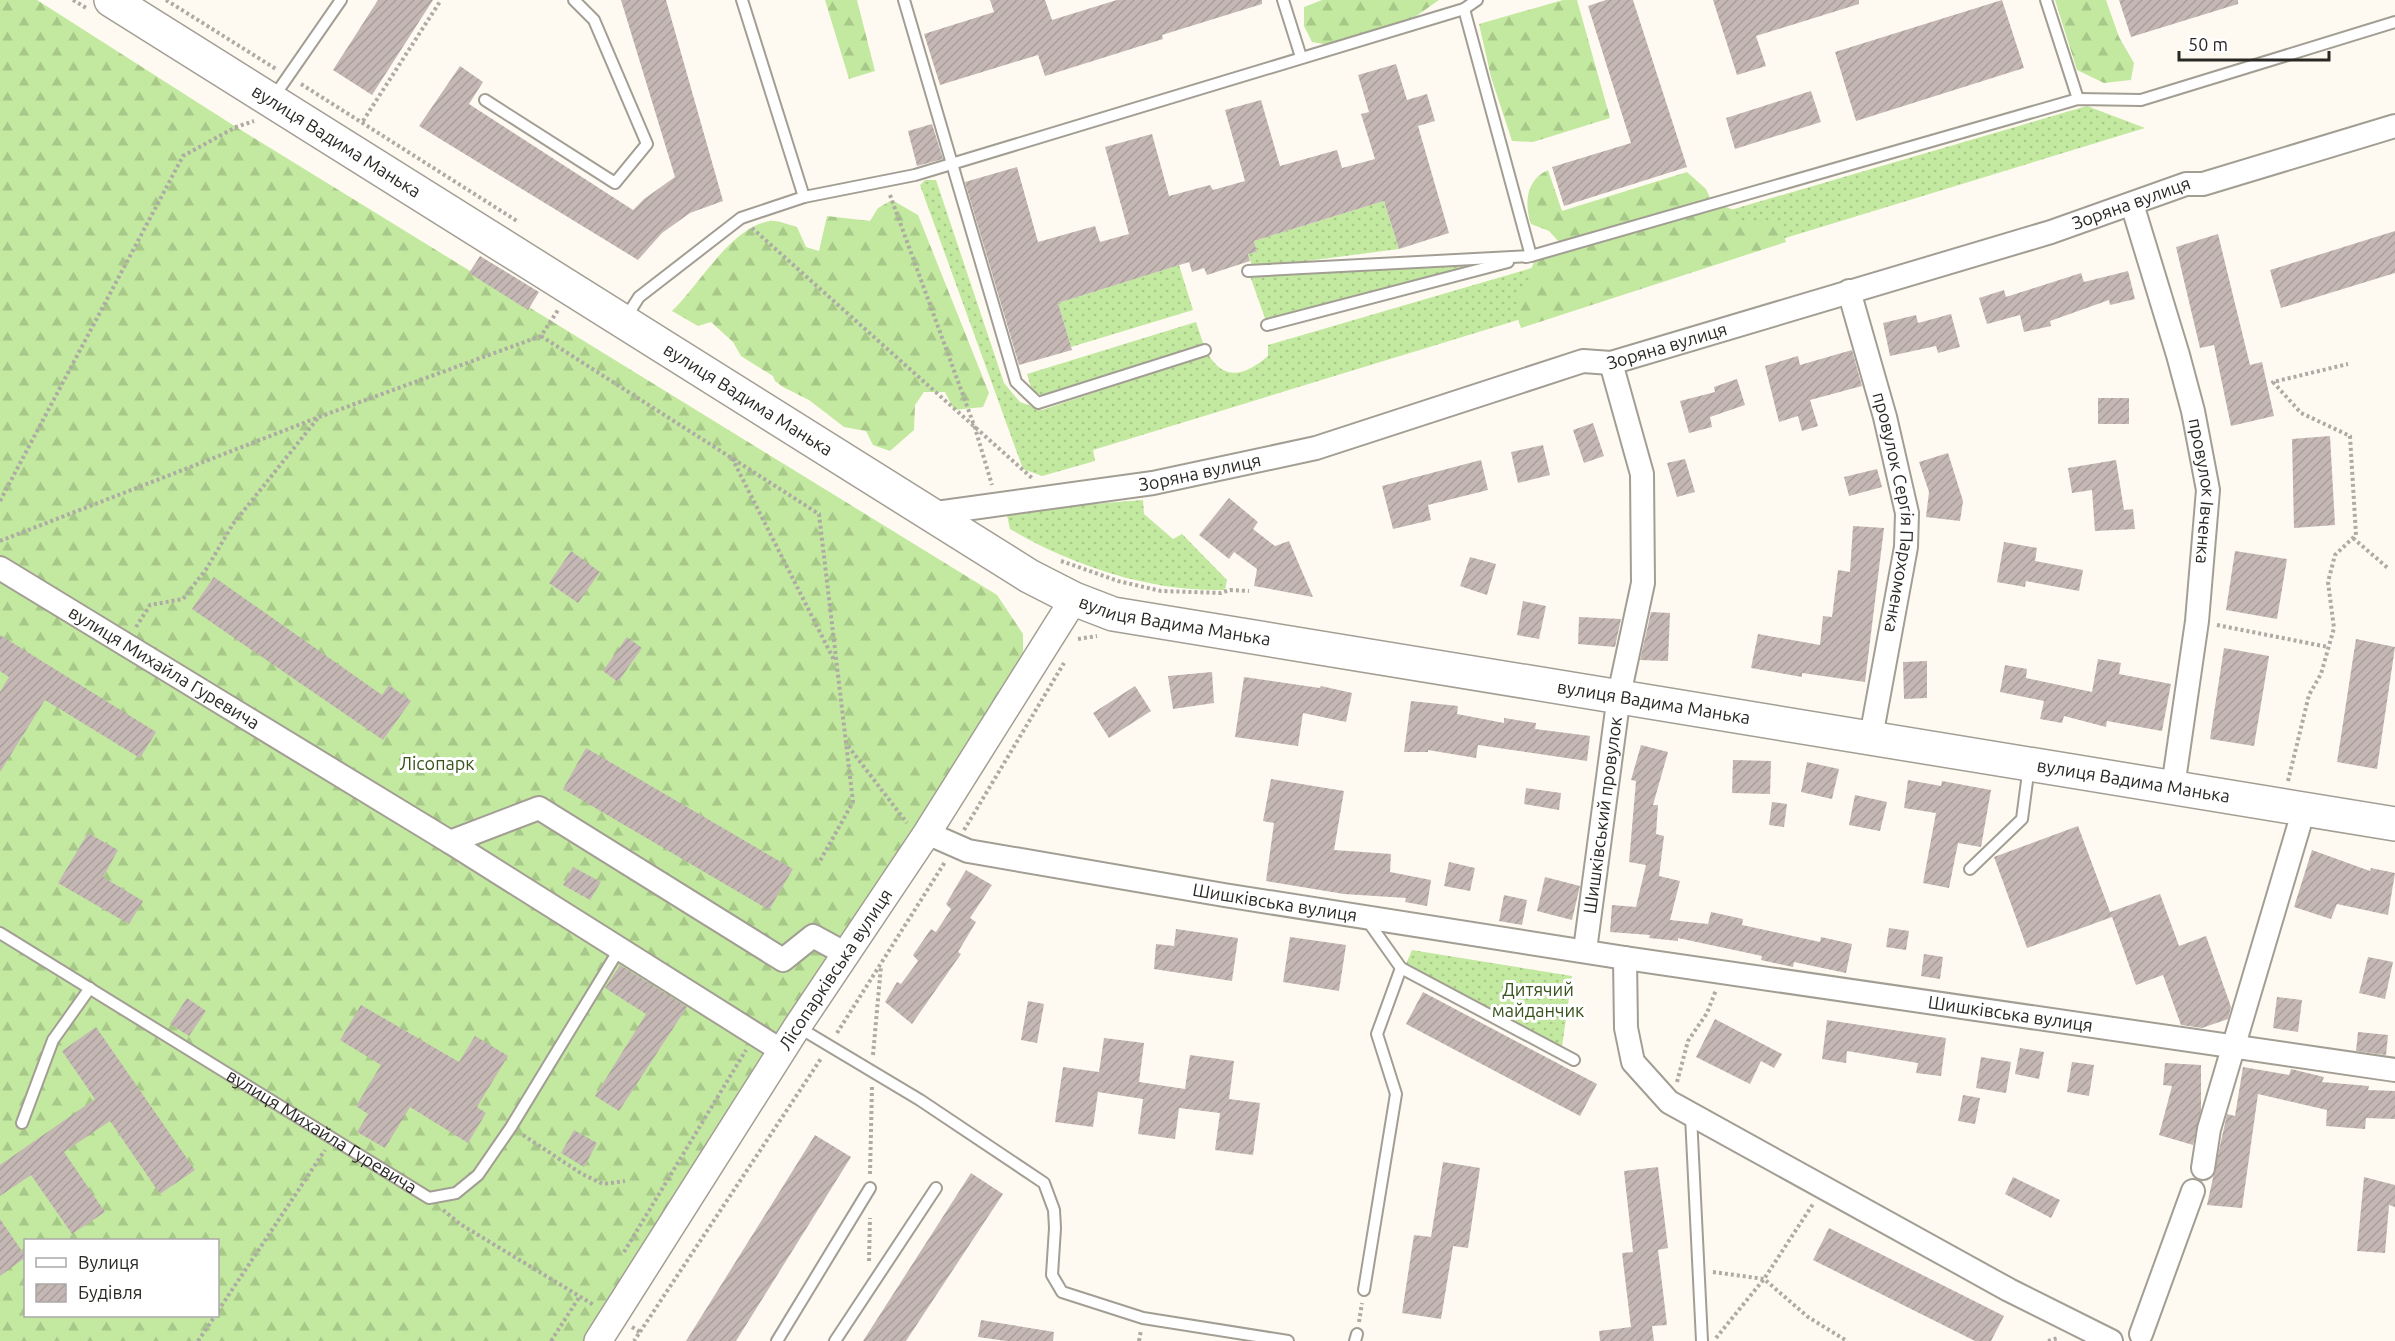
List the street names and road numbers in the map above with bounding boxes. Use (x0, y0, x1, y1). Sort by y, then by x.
street label: вулиця Вадима Манька (249, 80, 425, 201)
street label: Зоряна вулиця (2069, 172, 2193, 233)
street label: Зоряна вулиця (1604, 318, 1729, 373)
street label: вулиця Вадима Манька (660, 338, 837, 459)
street label: провулок Сергія Пархоменка (1869, 390, 1918, 634)
street label: провулок Івченка (2186, 416, 2219, 565)
street label: Зоряна вулиця (1137, 449, 1263, 494)
street label: вулиця Вадима Манька (1076, 591, 1272, 649)
street label: вулиця Михайла Гуревича (66, 601, 263, 733)
street label: вулиця Вадима Манька (1556, 676, 1752, 727)
street label: Шишківський провулок (1579, 715, 1625, 915)
street label: вулиця Вадима Манька (2035, 754, 2232, 806)
street label: Шишківська вулиця (1191, 879, 1359, 925)
street label: Лісопарківська вулиця (774, 885, 896, 1053)
street label: Шишківська вулиця (1927, 991, 2094, 1035)
street label: вулиця Михайла Гуревича (223, 1065, 421, 1197)

